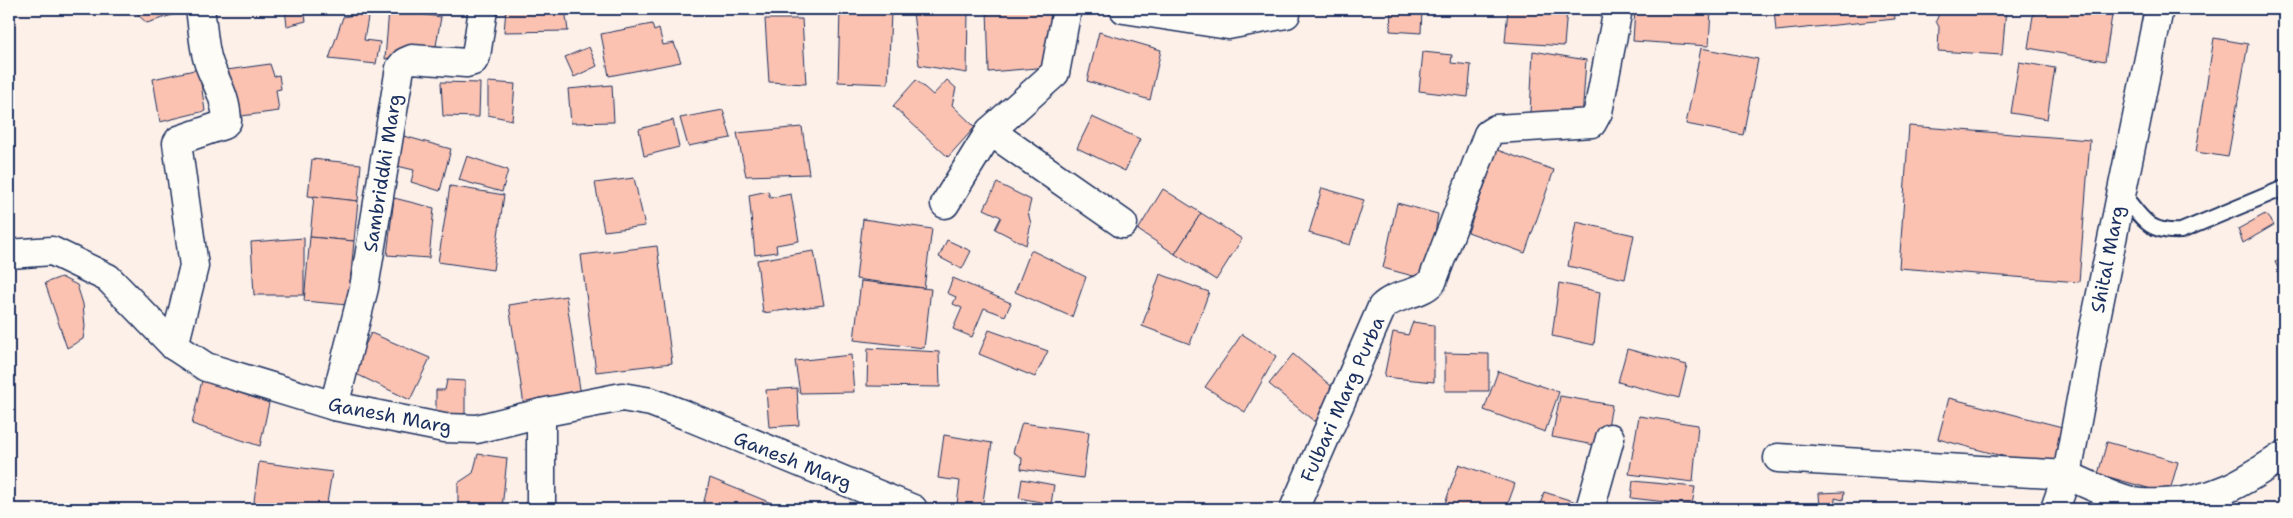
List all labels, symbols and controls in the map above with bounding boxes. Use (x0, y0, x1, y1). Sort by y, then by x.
street label: Sambriddhi Marg (358, 92, 407, 254)
street label: Shital Marg (2085, 203, 2130, 315)
street label: Fulbari Marg Purba (1295, 312, 1390, 486)
street label: Ganesh Marg (326, 391, 454, 440)
street label: Ganesh Marg (730, 425, 856, 496)

